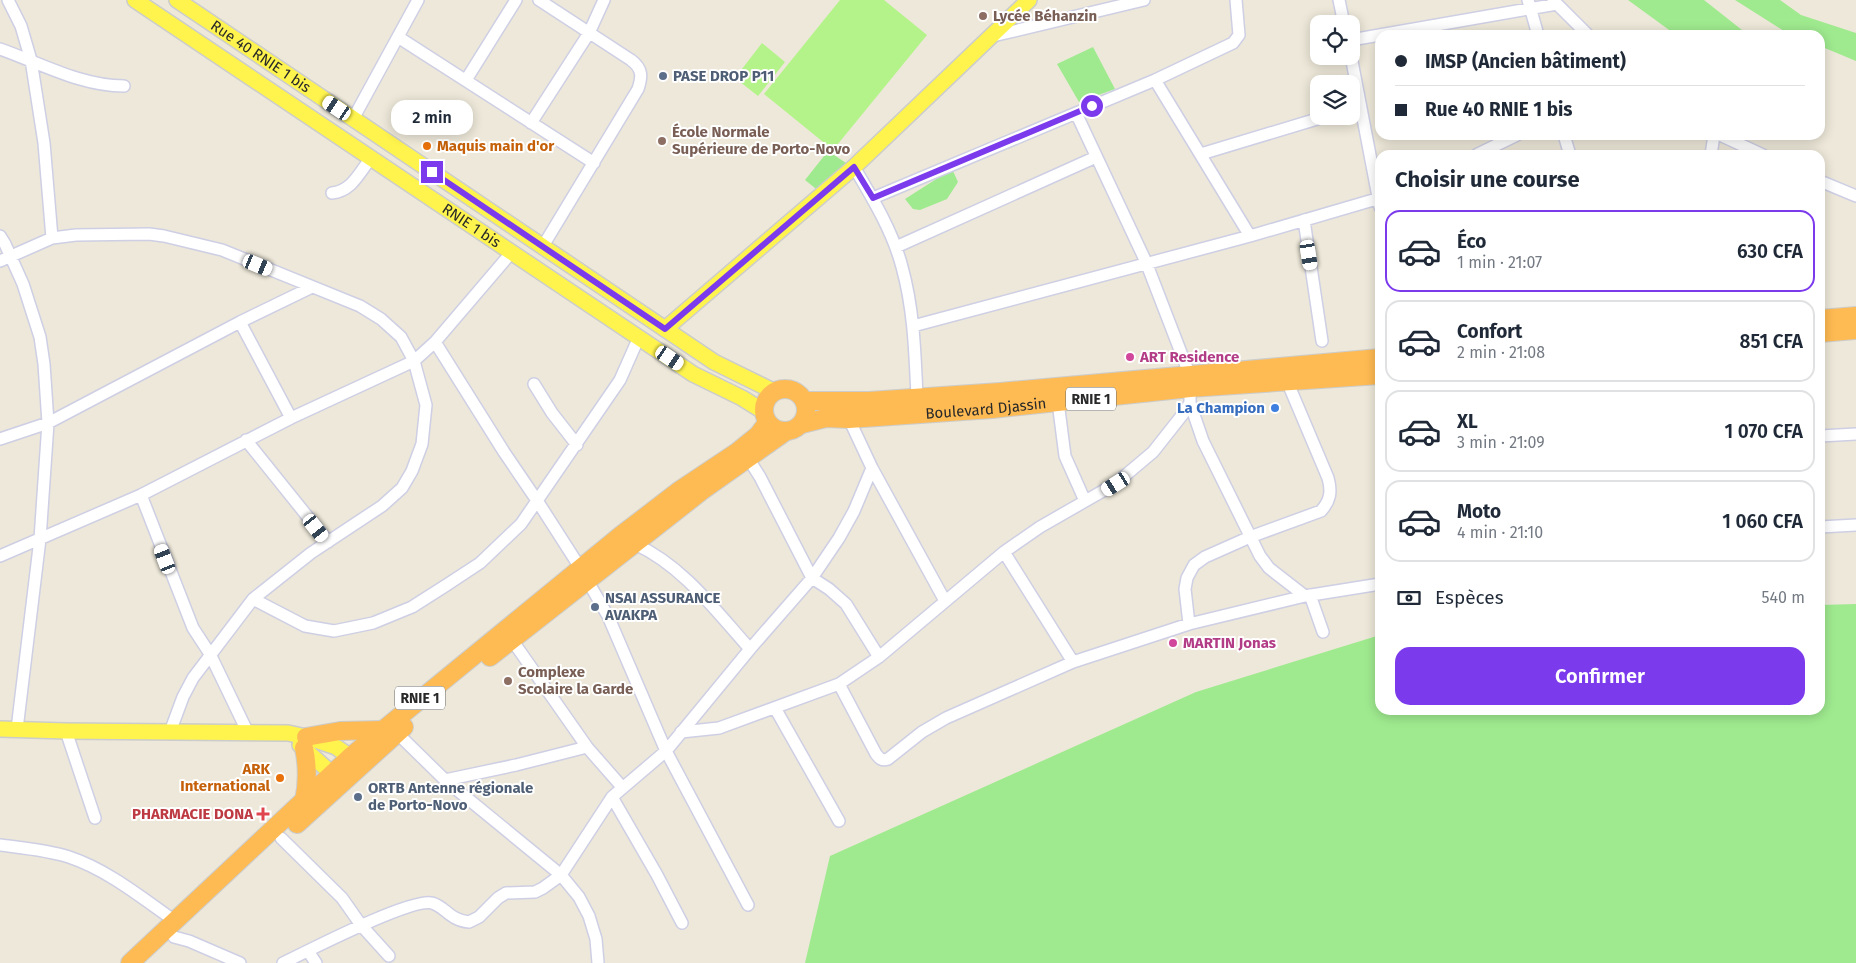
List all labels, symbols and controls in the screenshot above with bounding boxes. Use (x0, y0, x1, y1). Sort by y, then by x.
place label: Lycée Béhanzin (993, 7, 1097, 25)
marker: Lycée Béhanzin (977, 10, 989, 22)
map controls (1310, 15, 1360, 125)
button: locate (1310, 15, 1360, 65)
street label: Rue 40 RNIE 1 bis (207, 16, 314, 97)
text: IMSP (Ancien bâtiment) (1425, 50, 1626, 73)
place label: PASE DROP P11 (673, 67, 774, 85)
marker: PASE DROP P11 (657, 70, 669, 82)
button: layers (1310, 75, 1360, 125)
car (320, 93, 353, 123)
route start (1081, 95, 1103, 117)
text: Rue 40 RNIE 1 bis (1425, 98, 1573, 121)
callout: 2 min (391, 100, 473, 134)
text: 2 min (412, 108, 452, 127)
place label: École Normale Supérieure de Porto-Novo (672, 123, 851, 158)
marker: École Normale Supérieure de Porto-Novo (656, 135, 668, 147)
place label: Maquis main d'or (437, 137, 555, 155)
marker: Maquis main d'or (421, 140, 433, 152)
route end (421, 161, 443, 183)
text: Choisir une course (1395, 166, 1580, 193)
street label: RNIE 1 bis (439, 200, 504, 251)
icon: car (1397, 229, 1442, 274)
text: Éco (1457, 230, 1486, 253)
car (1299, 239, 1318, 271)
text: 630 CFA (1737, 240, 1803, 263)
car (241, 252, 274, 278)
text: 1 min · 21:07 (1457, 253, 1542, 272)
icon: car (1397, 319, 1442, 364)
text: Confort (1457, 320, 1522, 343)
text: 851 CFA (1740, 330, 1803, 353)
car (653, 343, 686, 373)
text: 2 min · 21:08 (1457, 343, 1545, 362)
place label: ART Residence (1139, 348, 1239, 366)
marker: ART Residence (1124, 351, 1136, 363)
road number: RNIE 1 (1066, 388, 1116, 410)
street label: Boulevard Djassin (925, 394, 1047, 423)
place label: La Champion (1177, 399, 1265, 417)
marker: La Champion (1269, 402, 1281, 414)
icon: car (1397, 409, 1442, 454)
text: XL (1457, 410, 1478, 433)
text: 1 070 CFA (1725, 420, 1803, 443)
text: 3 min · 21:09 (1457, 433, 1545, 452)
car (1099, 470, 1132, 498)
icon: car (1397, 499, 1442, 544)
text: Moto (1457, 500, 1501, 523)
text: 1 060 CFA (1722, 510, 1803, 533)
car (300, 512, 331, 544)
text: 4 min · 21:10 (1457, 523, 1543, 542)
car (152, 542, 177, 576)
icon: cash (1395, 584, 1423, 612)
text: Espèces (1435, 586, 1504, 609)
text: 540 m (1762, 588, 1805, 607)
place label: NSAI ASSURANCE AVAKPA (604, 589, 721, 624)
marker: NSAI ASSURANCE AVAKPA (589, 601, 601, 613)
place label: MARTIN Jonas (1183, 634, 1276, 652)
marker: MARTIN Jonas (1167, 637, 1179, 649)
button: Confirmer (1395, 647, 1805, 705)
place label: Complexe Scolaire la Garde (518, 663, 633, 698)
marker: Complexe Scolaire la Garde (502, 675, 514, 687)
road number: RNIE 1 (395, 686, 445, 710)
place label: ARK International (180, 760, 271, 795)
marker: ARK International (274, 772, 286, 784)
place label: ORTB Antenne régionale de Porto-Novo (368, 779, 533, 814)
marker: ORTB Antenne régionale de Porto-Novo (352, 791, 364, 803)
place label: PHARMACIE DONA (132, 805, 254, 823)
marker: PHARMACIE DONA (257, 808, 269, 820)

